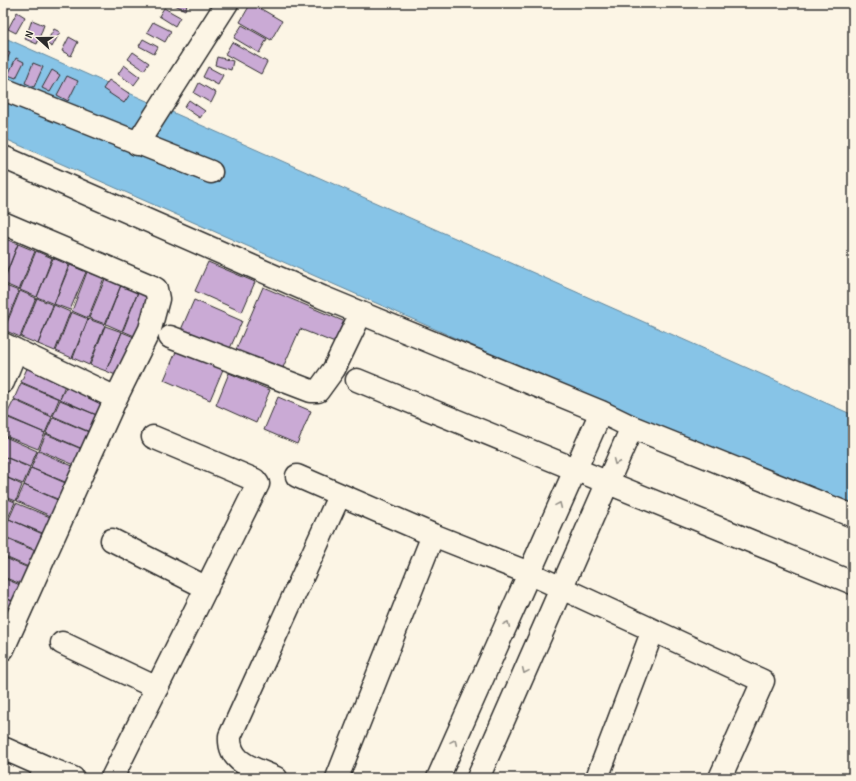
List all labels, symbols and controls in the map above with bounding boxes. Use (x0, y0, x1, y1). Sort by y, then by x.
north arrow (18, 18, 58, 58)
text: N (21, 29, 36, 40)
one-way arrow (613, 458, 621, 466)
one-way arrow (555, 501, 563, 508)
one-way arrow (502, 620, 510, 627)
one-way arrow (522, 667, 530, 675)
one-way arrow (449, 739, 457, 747)

